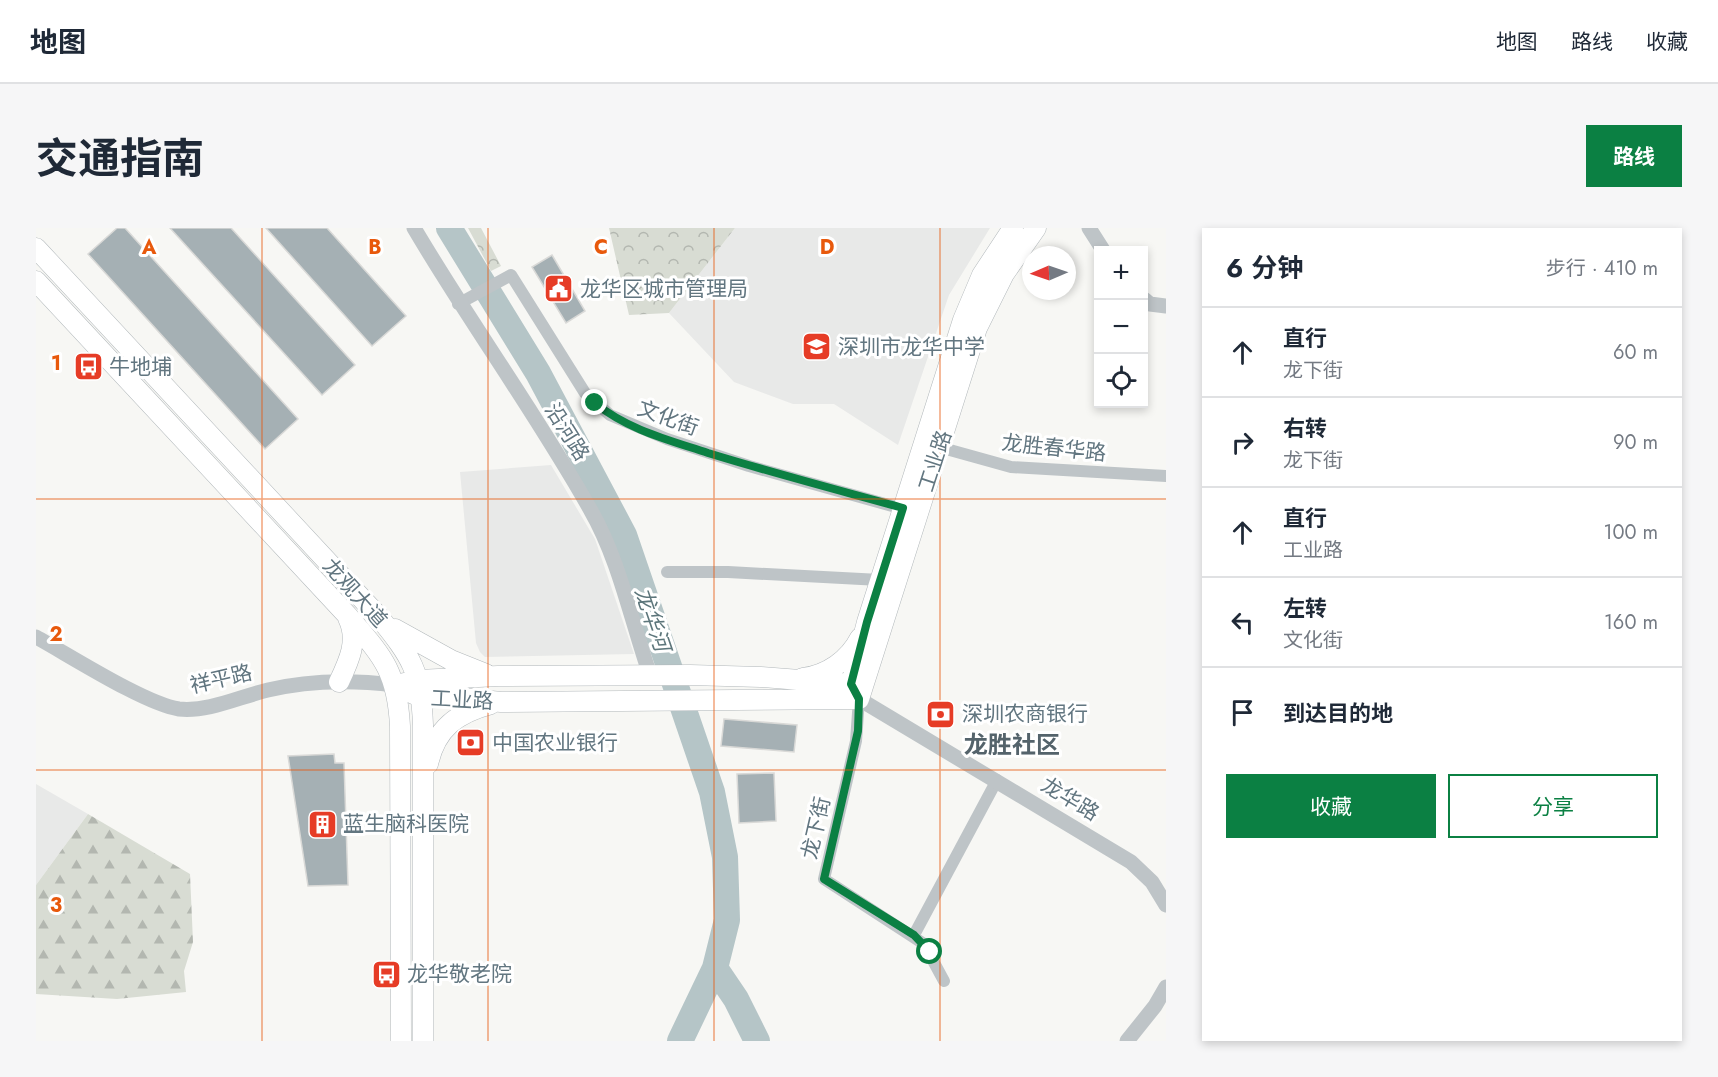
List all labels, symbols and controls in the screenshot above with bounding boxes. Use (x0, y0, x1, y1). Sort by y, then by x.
text: 地图 (30, 22, 86, 63)
text: 地图 (1496, 27, 1538, 57)
text: 路线 (1571, 27, 1613, 57)
text: 收藏 (1646, 27, 1688, 57)
button: 路线 (1586, 125, 1682, 187)
text: 交通指南 (36, 128, 204, 189)
text: A (141, 233, 157, 262)
text: B (368, 233, 382, 262)
text: C (594, 233, 608, 262)
text: D (820, 233, 834, 262)
north arrow (1022, 246, 1076, 300)
map controls (1094, 246, 1148, 408)
button: + (1094, 246, 1148, 300)
text: 6 分钟 (1226, 249, 1303, 287)
text: 步行 · 410 m (1546, 254, 1658, 283)
public building icon: 龙华区城市管理局 (543, 273, 575, 305)
place label: 龙华区城市管理局 (580, 274, 748, 304)
button: − (1094, 300, 1148, 354)
text: 直行 (1283, 322, 1327, 354)
school or university icon: 深圳市龙华中学 (801, 331, 833, 363)
place label: 深圳市龙华中学 (838, 332, 985, 362)
icon: ahead (1226, 336, 1259, 369)
text: 60 m (1613, 338, 1658, 367)
text: 1 (51, 349, 61, 378)
bus stop icon: 牛地埔 (72, 351, 104, 383)
place label: 牛地埔 (109, 352, 172, 382)
button: locate (1094, 354, 1148, 408)
text: 龙下街 (1283, 356, 1343, 385)
route end (581, 389, 607, 415)
street label: 文化街 (633, 393, 703, 443)
street label: 沿河路 (538, 397, 596, 467)
text: 右转 (1283, 412, 1327, 444)
street label: 工业路 (911, 426, 959, 496)
icon: right (1226, 426, 1259, 459)
street label: 龙胜春华路 (1000, 428, 1108, 468)
text: 90 m (1613, 428, 1658, 457)
text: 龙下街 (1283, 446, 1343, 475)
text: 直行 (1283, 502, 1327, 534)
icon: ahead (1226, 516, 1259, 549)
text: 100 m (1603, 518, 1658, 547)
text: 工业路 (1283, 536, 1343, 565)
street label: 龙观大道 (316, 552, 394, 634)
water label: 龙华河 (627, 583, 680, 659)
text: 左转 (1283, 592, 1327, 624)
icon: left (1226, 606, 1259, 639)
text: 160 m (1604, 608, 1658, 637)
text: 2 (49, 620, 63, 649)
text: 文化街 (1283, 626, 1343, 655)
street label: 祥平路 (187, 657, 255, 701)
street label: 工业路 (430, 683, 494, 717)
icon: arrive (1226, 696, 1259, 729)
text: 到达目的地 (1283, 697, 1393, 729)
bank icon: 深圳农商银行 (925, 698, 957, 730)
place label: 深圳农商银行 (962, 699, 1088, 729)
bank icon: 中国农业银行 (455, 727, 487, 759)
district label: 龙胜社区 (964, 727, 1060, 762)
place label: 中国农业银行 (492, 728, 618, 758)
street label: 龙华路 (1035, 770, 1105, 828)
button: 收藏 (1226, 774, 1436, 838)
button: 分享 (1448, 774, 1658, 838)
street label: 龙下街 (794, 794, 838, 862)
building icon: 蓝生脑科医院 (306, 808, 338, 840)
place label: 蓝生脑科医院 (343, 809, 469, 839)
text: 3 (50, 891, 62, 920)
route start (916, 938, 942, 964)
bus stop icon: 龙华敬老院 (370, 958, 402, 990)
place label: 龙华敬老院 (407, 959, 512, 989)

